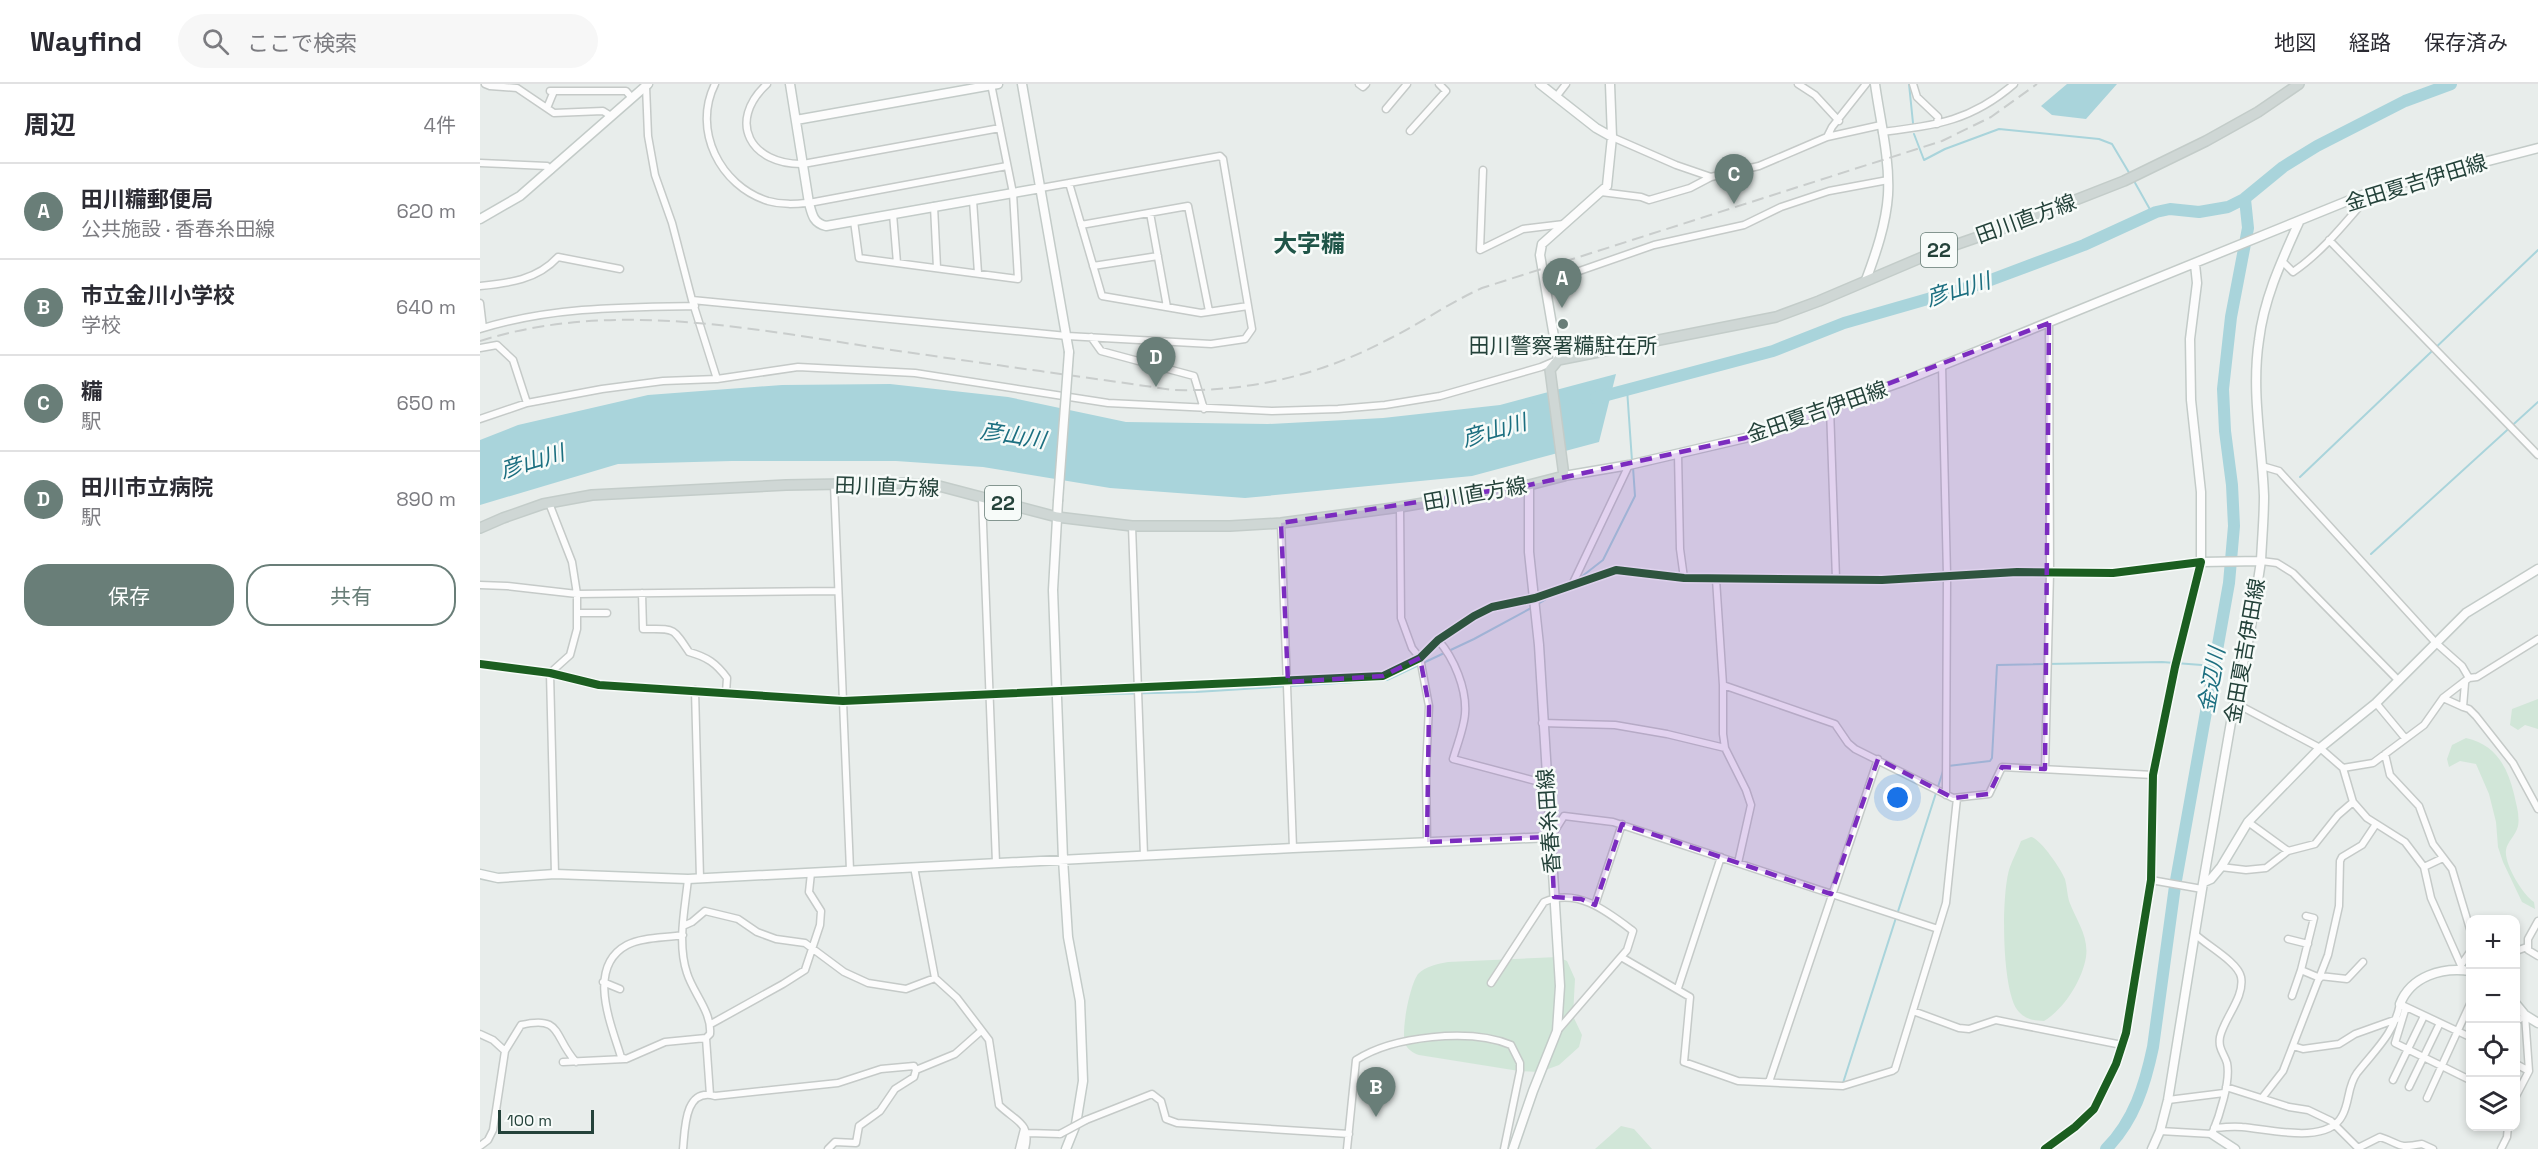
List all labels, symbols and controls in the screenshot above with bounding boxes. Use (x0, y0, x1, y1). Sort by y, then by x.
search box (178, 14, 598, 68)
text: Wayfind (30, 23, 142, 59)
icon: search (199, 25, 232, 58)
text: ここで検索 (247, 29, 357, 57)
text: 地図 (2274, 29, 2316, 56)
text: 経路 (2349, 29, 2391, 56)
text: 保存済み (2424, 29, 2508, 56)
text: 周辺 (24, 108, 76, 142)
text: 4件 (424, 112, 456, 138)
street label: 金田夏吉伊田線 (2342, 148, 2490, 217)
pin: C (1714, 154, 1754, 204)
text: 田川糒郵便局 (81, 185, 213, 213)
street label: 田川直方線 (1972, 188, 2080, 249)
text: A (37, 198, 50, 224)
text: 620 m (397, 198, 456, 224)
text: 公共施設 · 香春糸田線 (81, 216, 275, 242)
district label: 大字糒 (1273, 228, 1345, 259)
road number: 22 (1921, 233, 1957, 267)
pin: A (1542, 258, 1582, 308)
water label: 彦山川 (1922, 265, 1996, 312)
text: 市立金川小学校 (81, 281, 235, 309)
text: B (37, 294, 50, 320)
text: 640 m (396, 294, 456, 320)
text: 学校 (81, 312, 121, 338)
marker: 田川警察署糒駐在所 (1556, 317, 1570, 331)
place label: 田川警察署糒駐在所 (1469, 332, 1658, 359)
pin: D (1136, 338, 1176, 387)
street label: 金田夏吉伊田線 (1743, 375, 1891, 448)
text: 糒 (81, 377, 103, 405)
text: C (37, 390, 50, 416)
text: 650 m (397, 390, 456, 416)
water label: 彦山川 (1458, 407, 1531, 453)
text: 駅 (81, 408, 101, 434)
water label: 彦山川 (978, 416, 1050, 454)
water label: 彦山川 (496, 437, 570, 484)
street label: 田川直方線 (834, 471, 940, 502)
street label: 田川直方線 (1421, 471, 1529, 516)
text: 田川市立病院 (81, 473, 213, 501)
text: D (37, 486, 50, 512)
text: 890 m (396, 486, 456, 512)
road number: 22 (985, 486, 1021, 520)
text: 駅 (81, 504, 101, 530)
button: 保存 (24, 564, 234, 626)
button: 共有 (246, 564, 456, 626)
street label: 金田夏吉伊田線 (2218, 576, 2271, 726)
water label: 金辺川 (2191, 643, 2231, 715)
street label: 香春糸田線 (1531, 768, 1566, 874)
your location (1883, 783, 1912, 812)
map controls (2466, 915, 2520, 1131)
button: + (2466, 915, 2520, 969)
button: − (2466, 969, 2520, 1023)
button: locate (2466, 1023, 2520, 1077)
pin: B (1356, 1068, 1396, 1117)
button: layers (2466, 1077, 2520, 1131)
scale bar (498, 1107, 594, 1134)
text: 100 m (507, 1110, 552, 1131)

